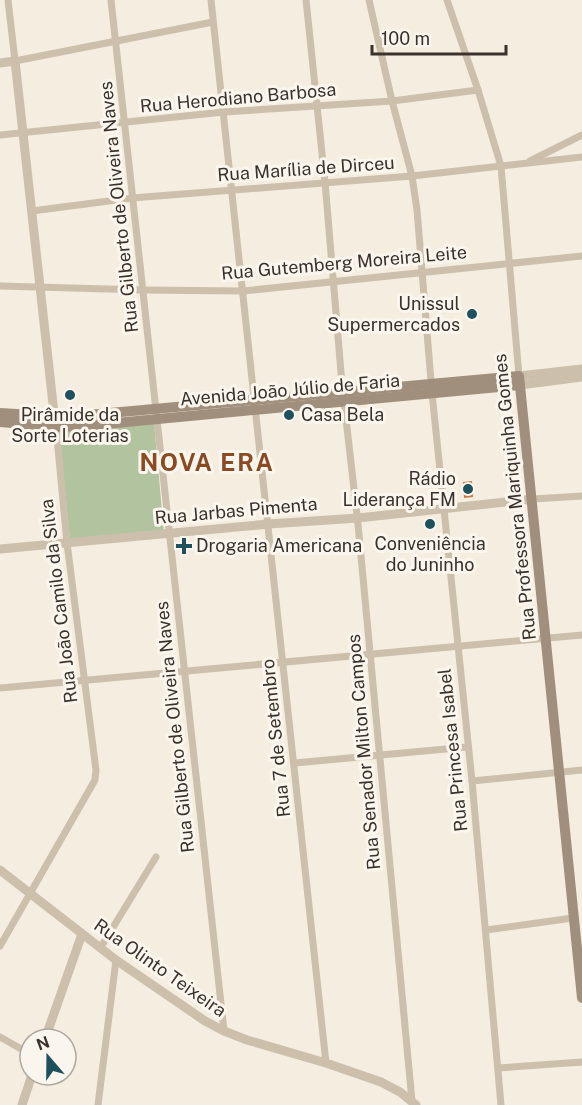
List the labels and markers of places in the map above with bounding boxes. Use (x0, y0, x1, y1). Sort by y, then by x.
place label: Unissul Supermercados (327, 293, 460, 335)
marker: Unissul Supermercados (465, 307, 479, 321)
marker: Pirâmide da Sorte Loterias (63, 388, 77, 402)
place label: Pirâmide da Sorte Loterias (11, 404, 129, 446)
place label: Casa Bela (301, 404, 384, 425)
marker: Casa Bela (282, 408, 296, 422)
place label: Rádio Liderança FM (343, 468, 456, 510)
marker: Rádio Liderança FM (461, 482, 475, 496)
marker: Conveniência do Juninho (423, 517, 437, 531)
place label: Conveniência do Juninho (374, 533, 486, 575)
place label: Drogaria Americana (196, 535, 362, 556)
marker: Drogaria Americana (177, 539, 191, 553)

